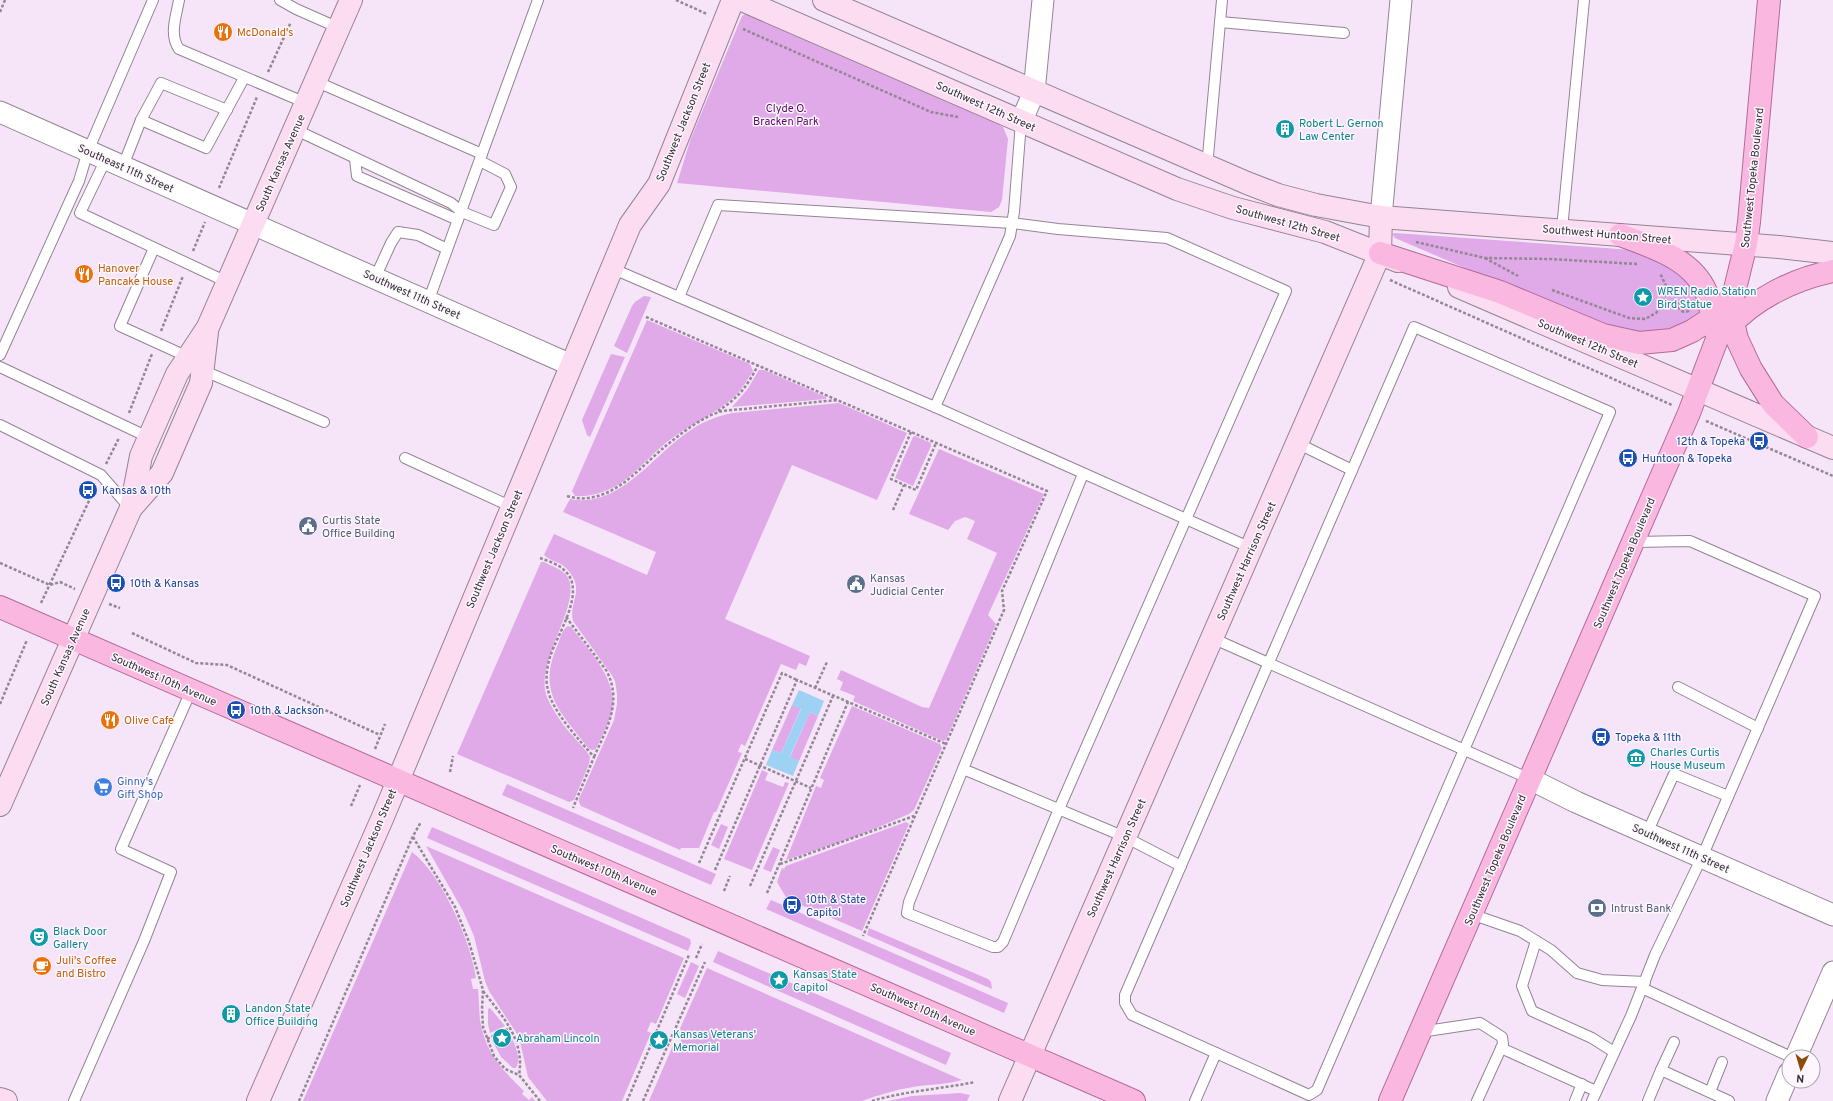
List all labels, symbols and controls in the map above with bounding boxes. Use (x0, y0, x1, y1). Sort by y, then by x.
restaurant icon: McDonald's (212, 21, 234, 43)
place label: McDonald's (237, 26, 293, 40)
street label: Southwest Jackson Street (654, 61, 714, 184)
street label: Southwest 12th Street (933, 79, 1038, 135)
park label: Clyde O. Bracken Park (753, 102, 819, 129)
street label: Southwest Topeka Boulevard (1739, 107, 1767, 249)
street label: South Kansas Avenue (253, 112, 309, 214)
place label: Robert L. Gernon Law Center (1299, 117, 1384, 144)
building icon: Robert L. Gernon Law Center (1274, 118, 1296, 140)
street label: Southeast 11th Street (75, 141, 176, 196)
street label: Southwest 12th Street (1234, 202, 1342, 246)
street label: Southwest Huntoon Street (1542, 222, 1672, 248)
place label: Hanover Pancake House (98, 262, 173, 289)
restaurant icon: Hanover Pancake House (73, 263, 95, 285)
street label: Southwest 11th Street (361, 267, 463, 323)
place label: WREN Radio Station Bird Statue (1657, 285, 1756, 312)
place icon: WREN Radio Station Bird Statue (1632, 286, 1654, 308)
street label: Southwest 12th Street (1535, 316, 1640, 371)
bus stop icon: 12th & Topeka (1748, 430, 1770, 452)
place label: 12th & Topeka (1677, 435, 1745, 449)
bus stop icon: Huntoon & Topeka (1617, 447, 1639, 469)
place label: Huntoon & Topeka (1642, 452, 1732, 466)
bus stop icon: Kansas & 10th (77, 479, 99, 501)
place label: Kansas & 10th (102, 484, 171, 498)
street label: Southwest Jackson Street (464, 488, 526, 611)
street label: Southwest Topeka Boulevard (1591, 496, 1659, 631)
street label: Southwest Harrison Street (1214, 500, 1280, 623)
place label: Curtis State Office Building (322, 514, 395, 541)
public building icon: Curtis State Office Building (297, 515, 319, 537)
bus stop icon: 10th & Kansas (105, 572, 127, 594)
place label: Kansas Judicial Center (870, 572, 945, 599)
public building icon: Kansas Judicial Center (845, 573, 867, 595)
place label: 10th & Kansas (130, 577, 199, 591)
street label: South Kansas Avenue (38, 606, 94, 708)
street label: Southwest 10th Avenue (109, 650, 219, 710)
bus stop icon: 10th & Jackson (225, 699, 247, 721)
place label: 10th & Jackson (250, 704, 324, 718)
restaurant icon: Olive Cafe (99, 709, 121, 731)
place label: Olive Cafe (124, 714, 174, 728)
bus stop icon: Topeka & 11th (1590, 726, 1612, 748)
place label: Topeka & 11th (1615, 731, 1681, 745)
place label: Charles Curtis House Museum (1650, 746, 1725, 773)
museum icon: Charles Curtis House Museum (1625, 747, 1647, 769)
place label: Ginny's Gift Shop (117, 775, 163, 802)
supermarket icon: Ginny's Gift Shop (92, 776, 114, 798)
street label: Southwest Jackson Street (338, 787, 400, 910)
street label: Southwest Topeka Boulevard (1462, 793, 1530, 928)
street label: Southwest Harrison Street (1084, 797, 1150, 920)
street label: Southwest 11th Street (1630, 821, 1732, 877)
street label: Southwest 10th Avenue (548, 842, 659, 900)
place label: 10th & State Capitol (806, 893, 866, 920)
bus stop icon: 10th & State Capitol (781, 894, 803, 916)
bank icon: Intrust Bank (1586, 897, 1608, 919)
place label: Intrust Bank (1611, 902, 1671, 916)
place label: Black Door Gallery (53, 925, 108, 952)
theatre icon: Black Door Gallery (28, 926, 50, 948)
place label: Juli's Coffee and Bistro (56, 954, 117, 981)
cafe icon: Juli's Coffee and Bistro (31, 955, 53, 977)
place label: Kansas State Capitol (793, 968, 857, 995)
place icon: Kansas State Capitol (768, 969, 790, 991)
street label: Southwest 10th Avenue (868, 980, 978, 1040)
place label: Landon State Office Building (245, 1002, 318, 1029)
building icon: Landon State Office Building (220, 1003, 242, 1025)
place icon: Abraham Lincoln (491, 1027, 513, 1049)
place label: Kansas Veterans' Memorial (673, 1028, 756, 1055)
place icon: Kansas Veterans' Memorial (648, 1029, 670, 1051)
place label: Abraham Lincoln (516, 1032, 600, 1046)
north arrow (1781, 1049, 1821, 1089)
text: N (1796, 1071, 1805, 1085)

